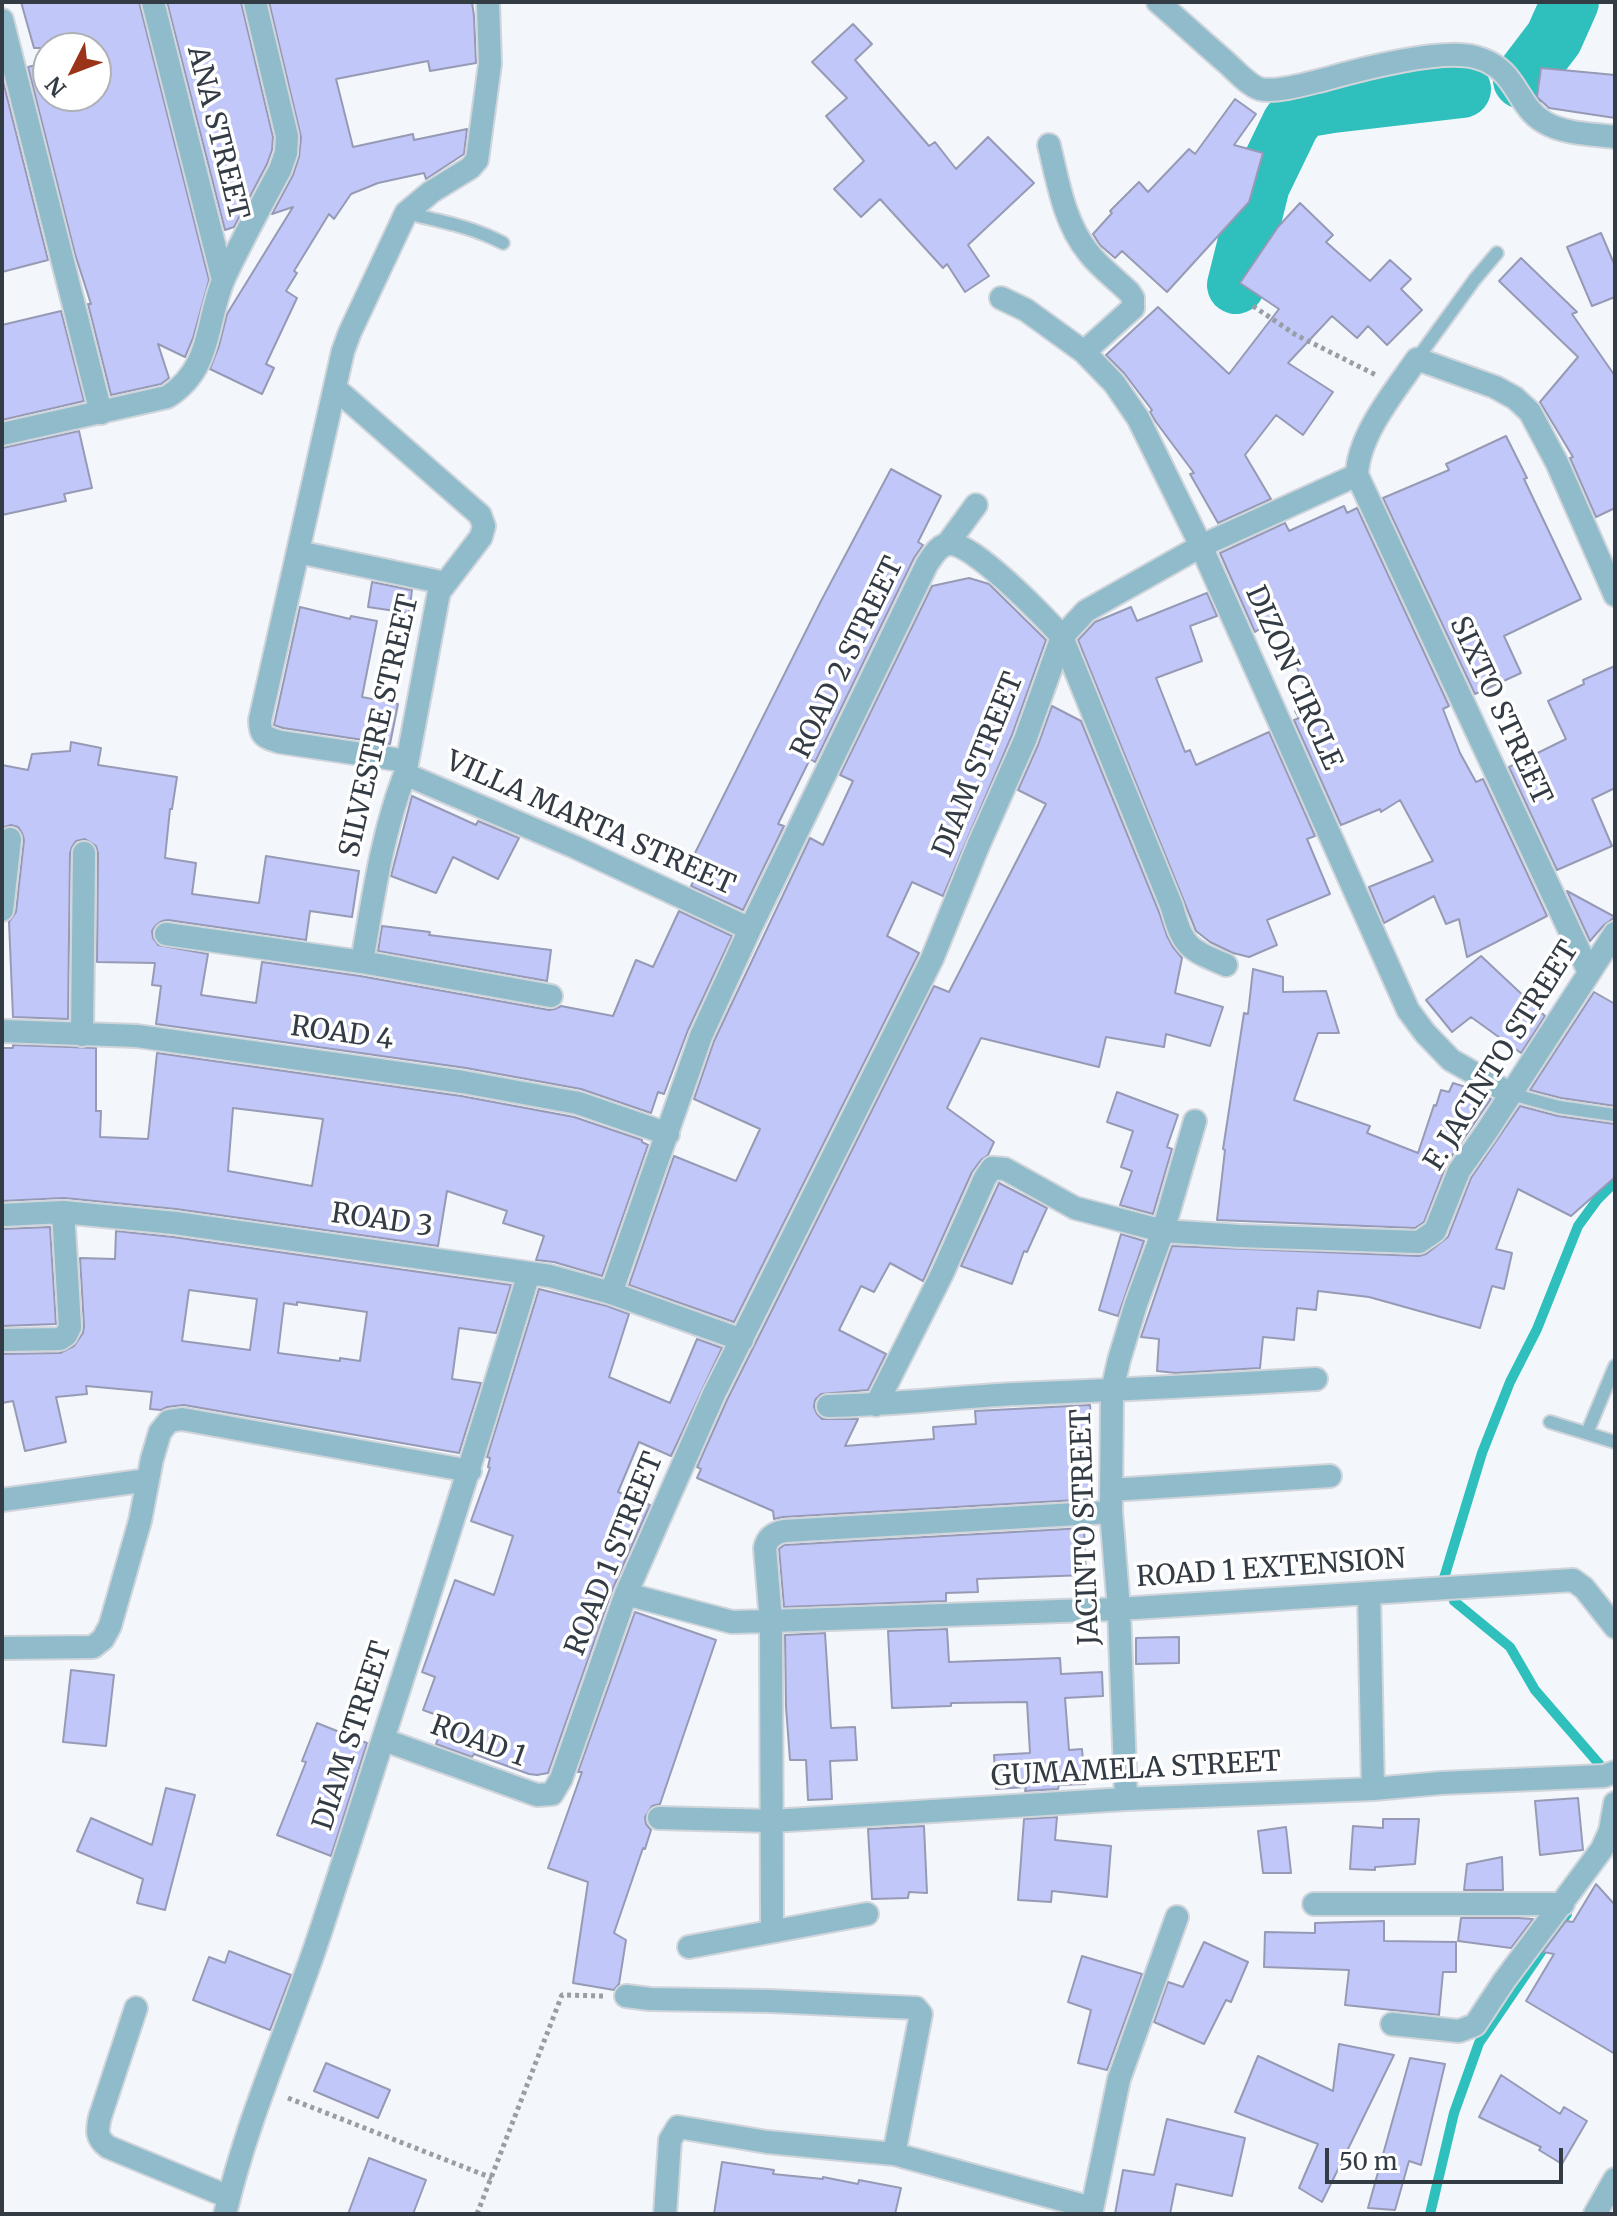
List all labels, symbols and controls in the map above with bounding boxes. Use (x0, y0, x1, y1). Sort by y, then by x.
north arrow (32, 32, 112, 112)
street label: ANA STREET (179, 43, 255, 223)
text: N (39, 71, 72, 103)
street label: ROAD 2 STREET (785, 552, 911, 764)
street label: DIZON CIRCLE (1237, 581, 1349, 775)
street label: SILVESTRE STREET (333, 591, 427, 861)
street label: SIXTO STREET (1442, 612, 1558, 810)
street label: DIAM STREET (927, 668, 1031, 862)
street label: VILLA MARTA STREET (440, 745, 740, 903)
street label: F. JACINTO STREET (1418, 935, 1586, 1177)
street label: ROAD 4 (289, 1010, 395, 1058)
street label: ROAD 3 (329, 1197, 435, 1245)
street label: JACINTO STREET (1065, 1408, 1107, 1646)
street label: ROAD 1 STREET (559, 1448, 671, 1660)
street label: ROAD 1 EXTENSION (1135, 1543, 1407, 1595)
street label: DIAM STREET (307, 1638, 399, 1834)
street label: ROAD 1 (426, 1709, 530, 1775)
street label: GUMAMELA STREET (990, 1746, 1282, 1794)
scale bar (1329, 2132, 1567, 2182)
text: 50 m (1339, 2146, 1398, 2177)

